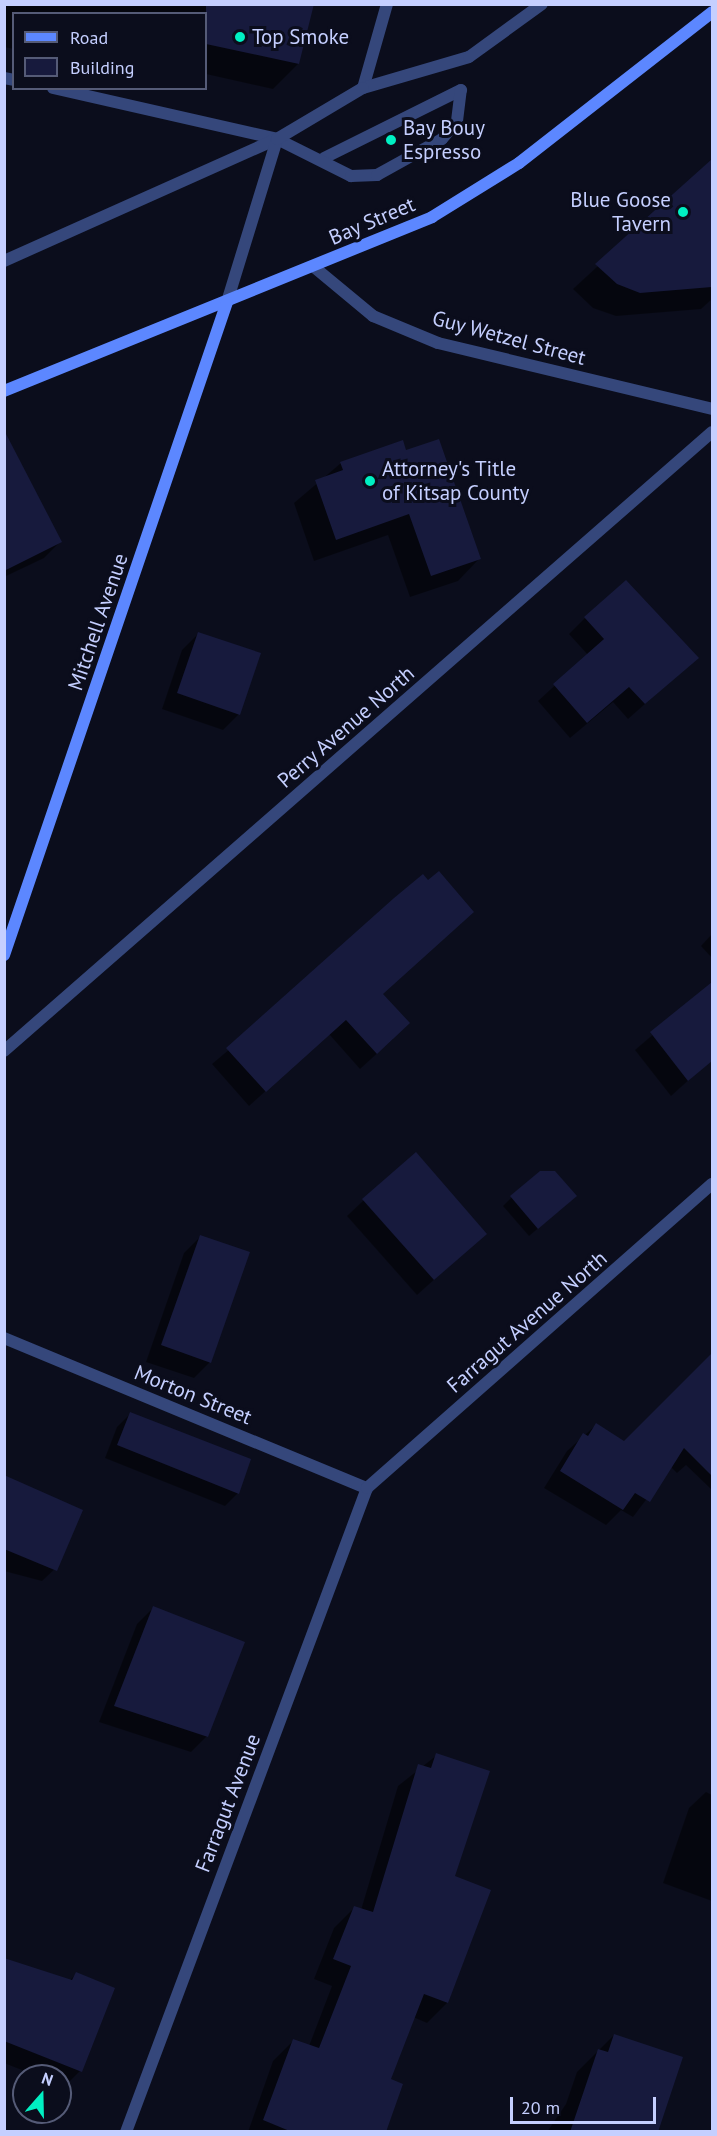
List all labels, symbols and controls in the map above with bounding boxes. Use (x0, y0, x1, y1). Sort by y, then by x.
legend (12, 12, 207, 90)
place label: Top Smoke (252, 24, 349, 50)
text: Road (70, 26, 108, 49)
marker: Top Smoke (233, 30, 247, 44)
text: Building (70, 56, 134, 79)
place label: Bay Bouy Espresso (403, 115, 486, 165)
marker: Bay Bouy Espresso (384, 133, 398, 147)
place label: Blue Goose Tavern (570, 187, 671, 237)
street label: Bay Street (325, 191, 419, 251)
marker: Blue Goose Tavern (676, 205, 690, 219)
street label: Guy Wetzel Street (429, 305, 589, 371)
place label: Attorney's Title of Kitsap County (382, 456, 529, 506)
marker: Attorney's Title of Kitsap County (363, 474, 377, 488)
street label: Mitchell Avenue (63, 550, 133, 694)
street label: Perry Avenue North (272, 660, 420, 794)
street label: Farragut Avenue North (442, 1245, 612, 1399)
street label: Morton Street (131, 1360, 255, 1430)
street label: Farragut Avenue (190, 1730, 266, 1876)
north arrow (12, 2064, 72, 2124)
text: N (39, 2068, 56, 2090)
scale bar (513, 2085, 658, 2123)
text: 20 m (521, 2096, 560, 2119)

